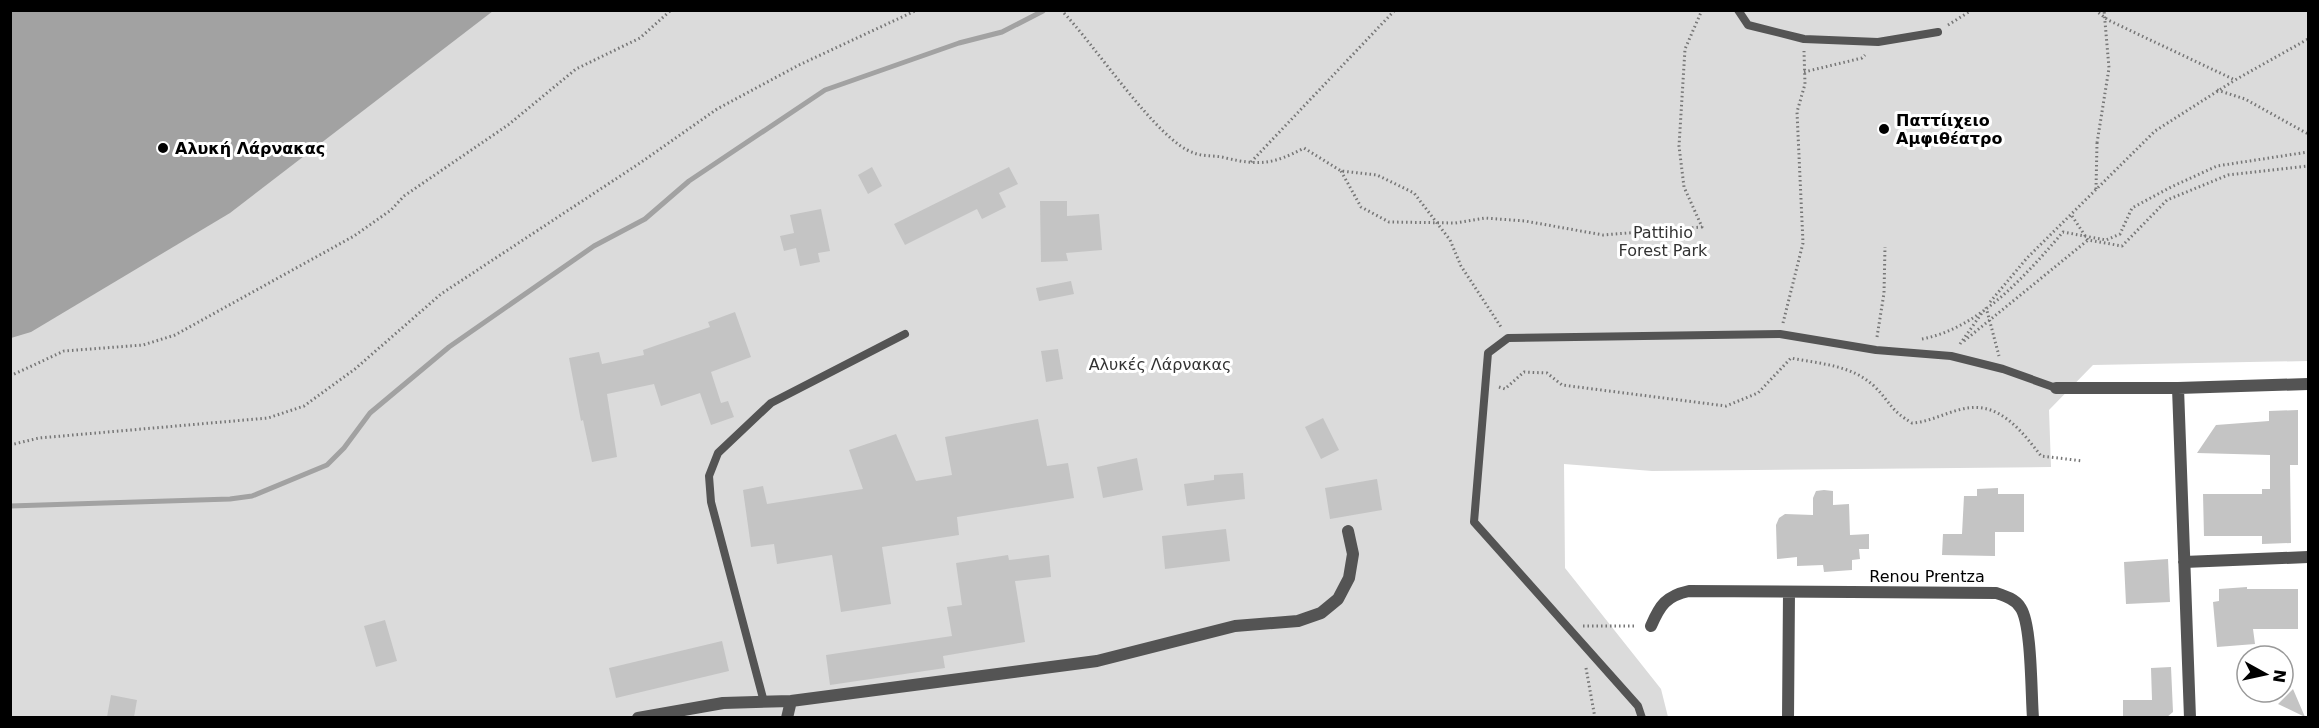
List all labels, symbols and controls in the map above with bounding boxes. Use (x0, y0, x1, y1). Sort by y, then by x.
place label: Παττίιχειο Αμφιθέατρο (1896, 111, 2002, 148)
marker: Παττίιχειο Αμφιθέατρο (1877, 122, 1891, 136)
place label: Αλυκή Λάρνακας (175, 139, 325, 158)
marker: Αλυκή Λάρνακας (156, 141, 170, 155)
park label: Pattihio Forest Park (1619, 223, 1708, 260)
park label: Αλυκές Λάρνακας (1089, 355, 1231, 374)
street label: Renou Prentza (1869, 567, 1985, 586)
north arrow (2235, 644, 2295, 704)
text: N (2269, 668, 2290, 684)

